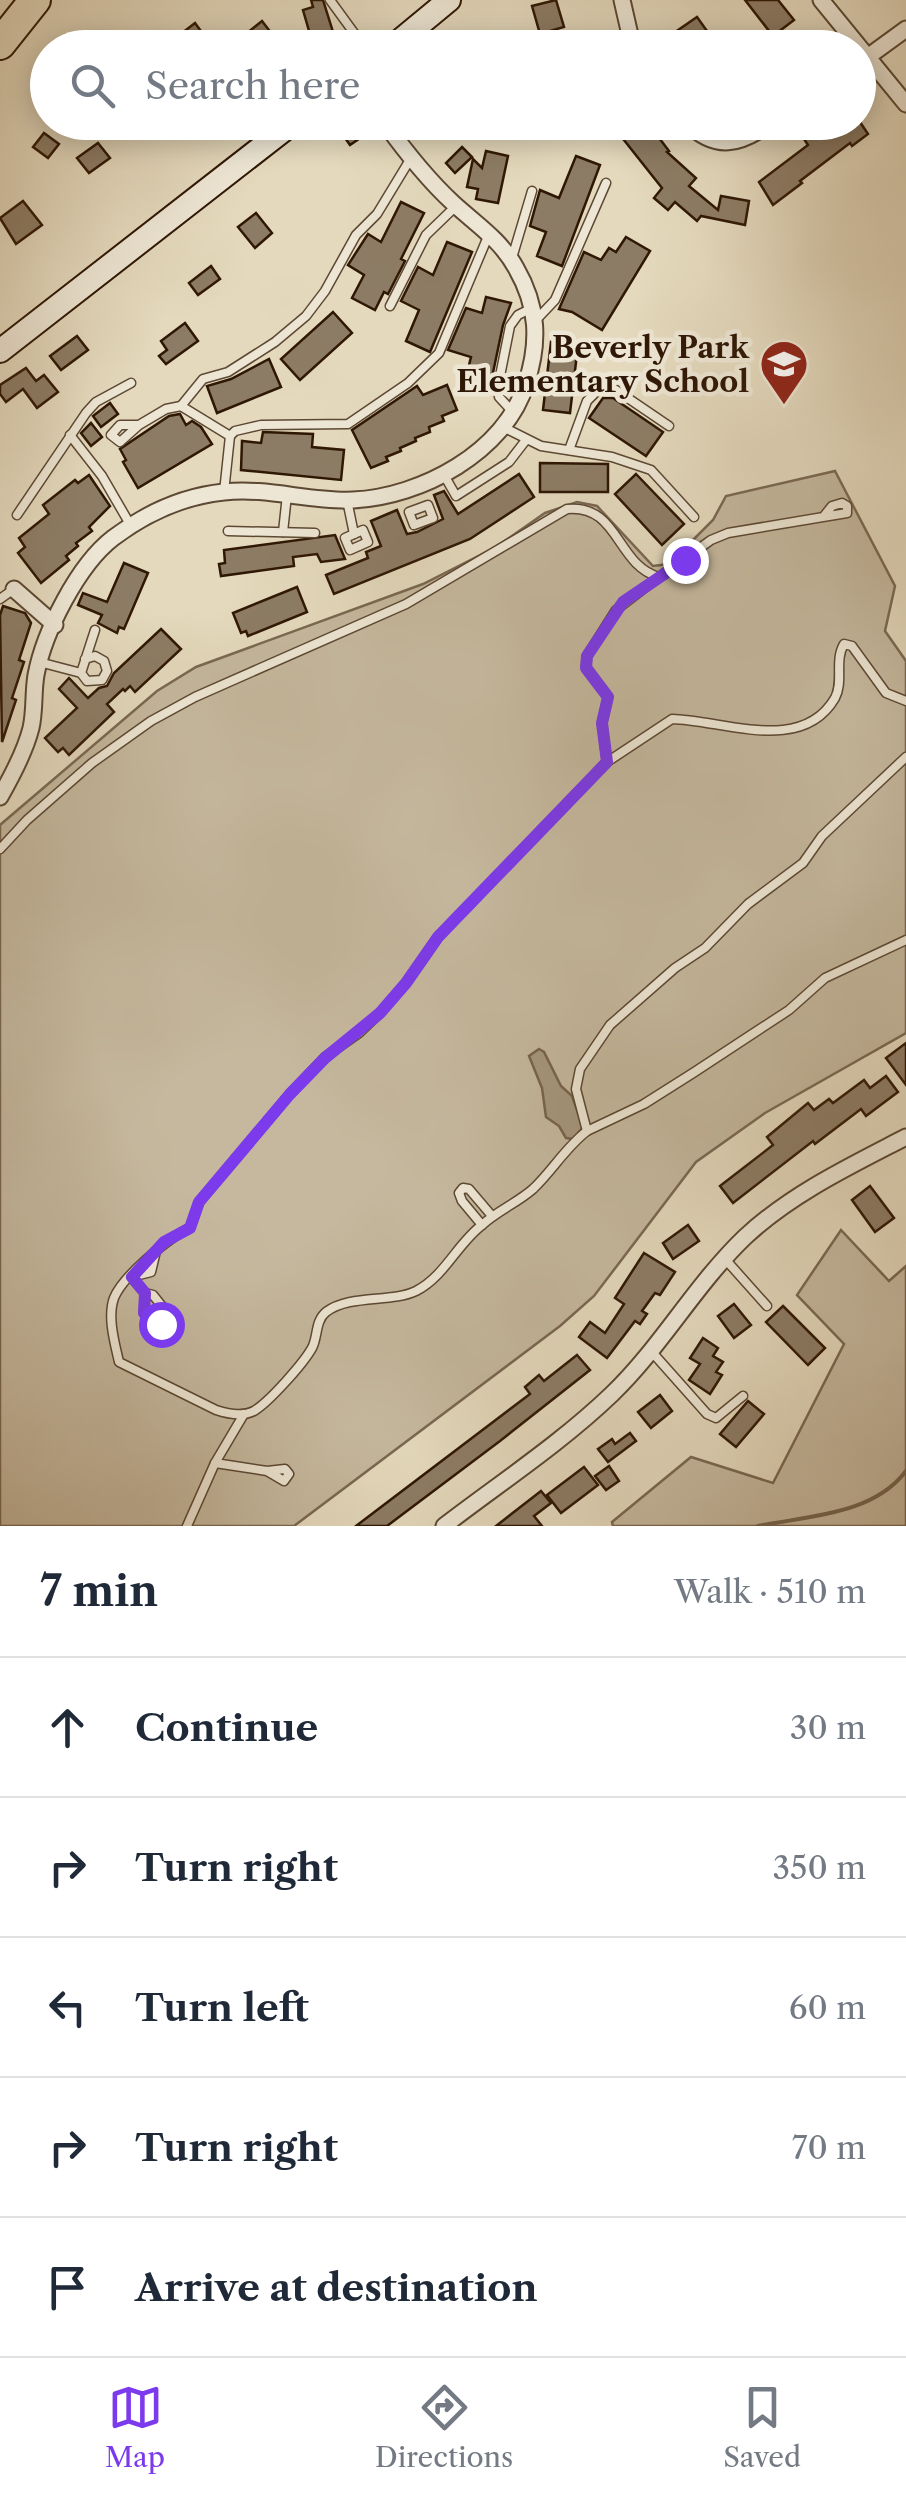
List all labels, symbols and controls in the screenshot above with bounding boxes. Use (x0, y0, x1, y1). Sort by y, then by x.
search box (30, 30, 876, 140)
icon: search (65, 58, 120, 113)
text: Search here (145, 62, 360, 109)
place label: Beverly Park Elementary School (456, 329, 750, 400)
school or university icon: Beverly Park Elementary School (758, 338, 810, 406)
route end (663, 538, 709, 584)
route start (139, 1302, 185, 1348)
text: 7 min (40, 1565, 158, 1617)
text: Walk · 510 m (674, 1572, 866, 1611)
icon: ahead (40, 1700, 95, 1755)
text: Continue (135, 1704, 318, 1751)
text: 30 m (790, 1708, 866, 1747)
icon: right (40, 1840, 95, 1895)
text: Turn right (135, 1844, 338, 1891)
text: 350 m (772, 1848, 866, 1887)
icon: left (40, 1980, 95, 2035)
text: Turn left (135, 1984, 309, 2031)
text: 60 m (789, 1988, 866, 2027)
icon: right (40, 2120, 95, 2175)
text: Turn right (135, 2124, 338, 2171)
text: 70 m (792, 2128, 866, 2167)
icon: arrive (40, 2260, 95, 2315)
text: Arrive at destination (135, 2264, 538, 2311)
tab: Map (105, 2380, 165, 2474)
tab: Directions (375, 2380, 513, 2474)
tab: Saved (723, 2380, 801, 2474)

